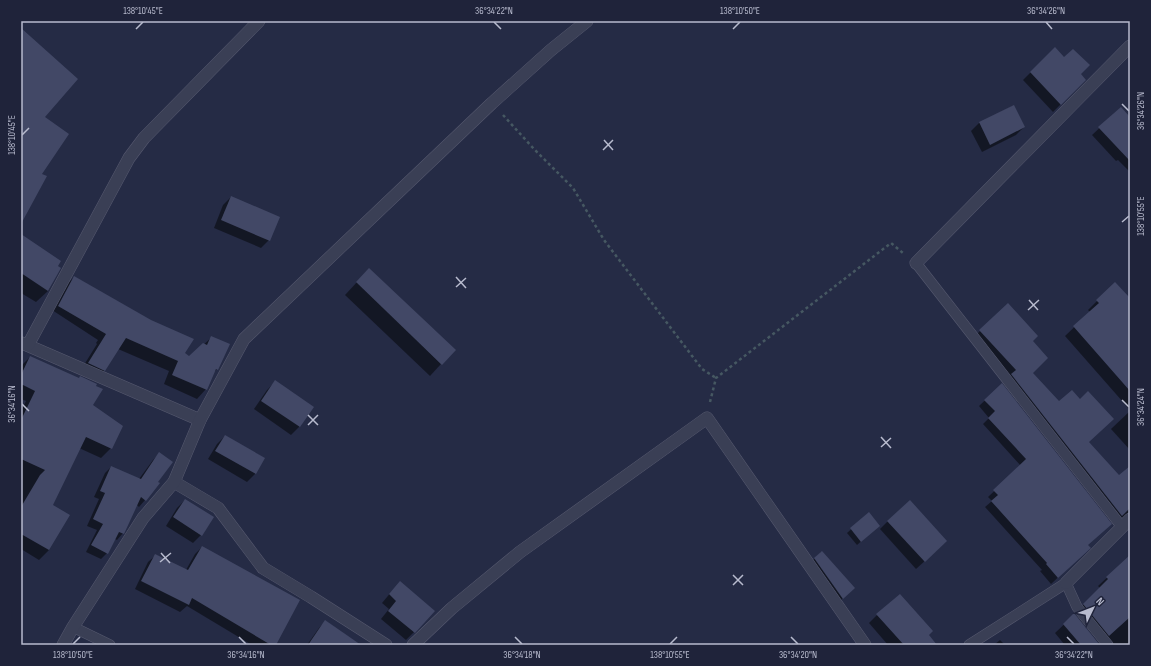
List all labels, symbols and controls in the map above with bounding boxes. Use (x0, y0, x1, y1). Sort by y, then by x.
text: 138°10'45"E (123, 5, 163, 17)
text: 36°34'22"N (475, 5, 513, 17)
text: 138°10'50"E (720, 5, 760, 17)
text: 36°34'26"N (1027, 5, 1065, 17)
text: 36°34'26"N (1135, 92, 1147, 130)
text: 138°10'45"E (6, 115, 18, 155)
text: 138°10'55"E (1135, 196, 1147, 236)
text: 36°34'16"N (6, 385, 18, 423)
text: 36°34'24"N (1135, 388, 1147, 426)
north arrow (1073, 588, 1113, 628)
text: N (1093, 595, 1107, 608)
text: 138°10'50"E (53, 649, 93, 661)
text: 36°34'16"N (227, 649, 265, 661)
text: 36°34'18"N (503, 649, 541, 661)
text: 138°10'55"E (650, 649, 690, 661)
text: 36°34'20"N (779, 649, 817, 661)
text: 36°34'22"N (1055, 649, 1093, 661)

